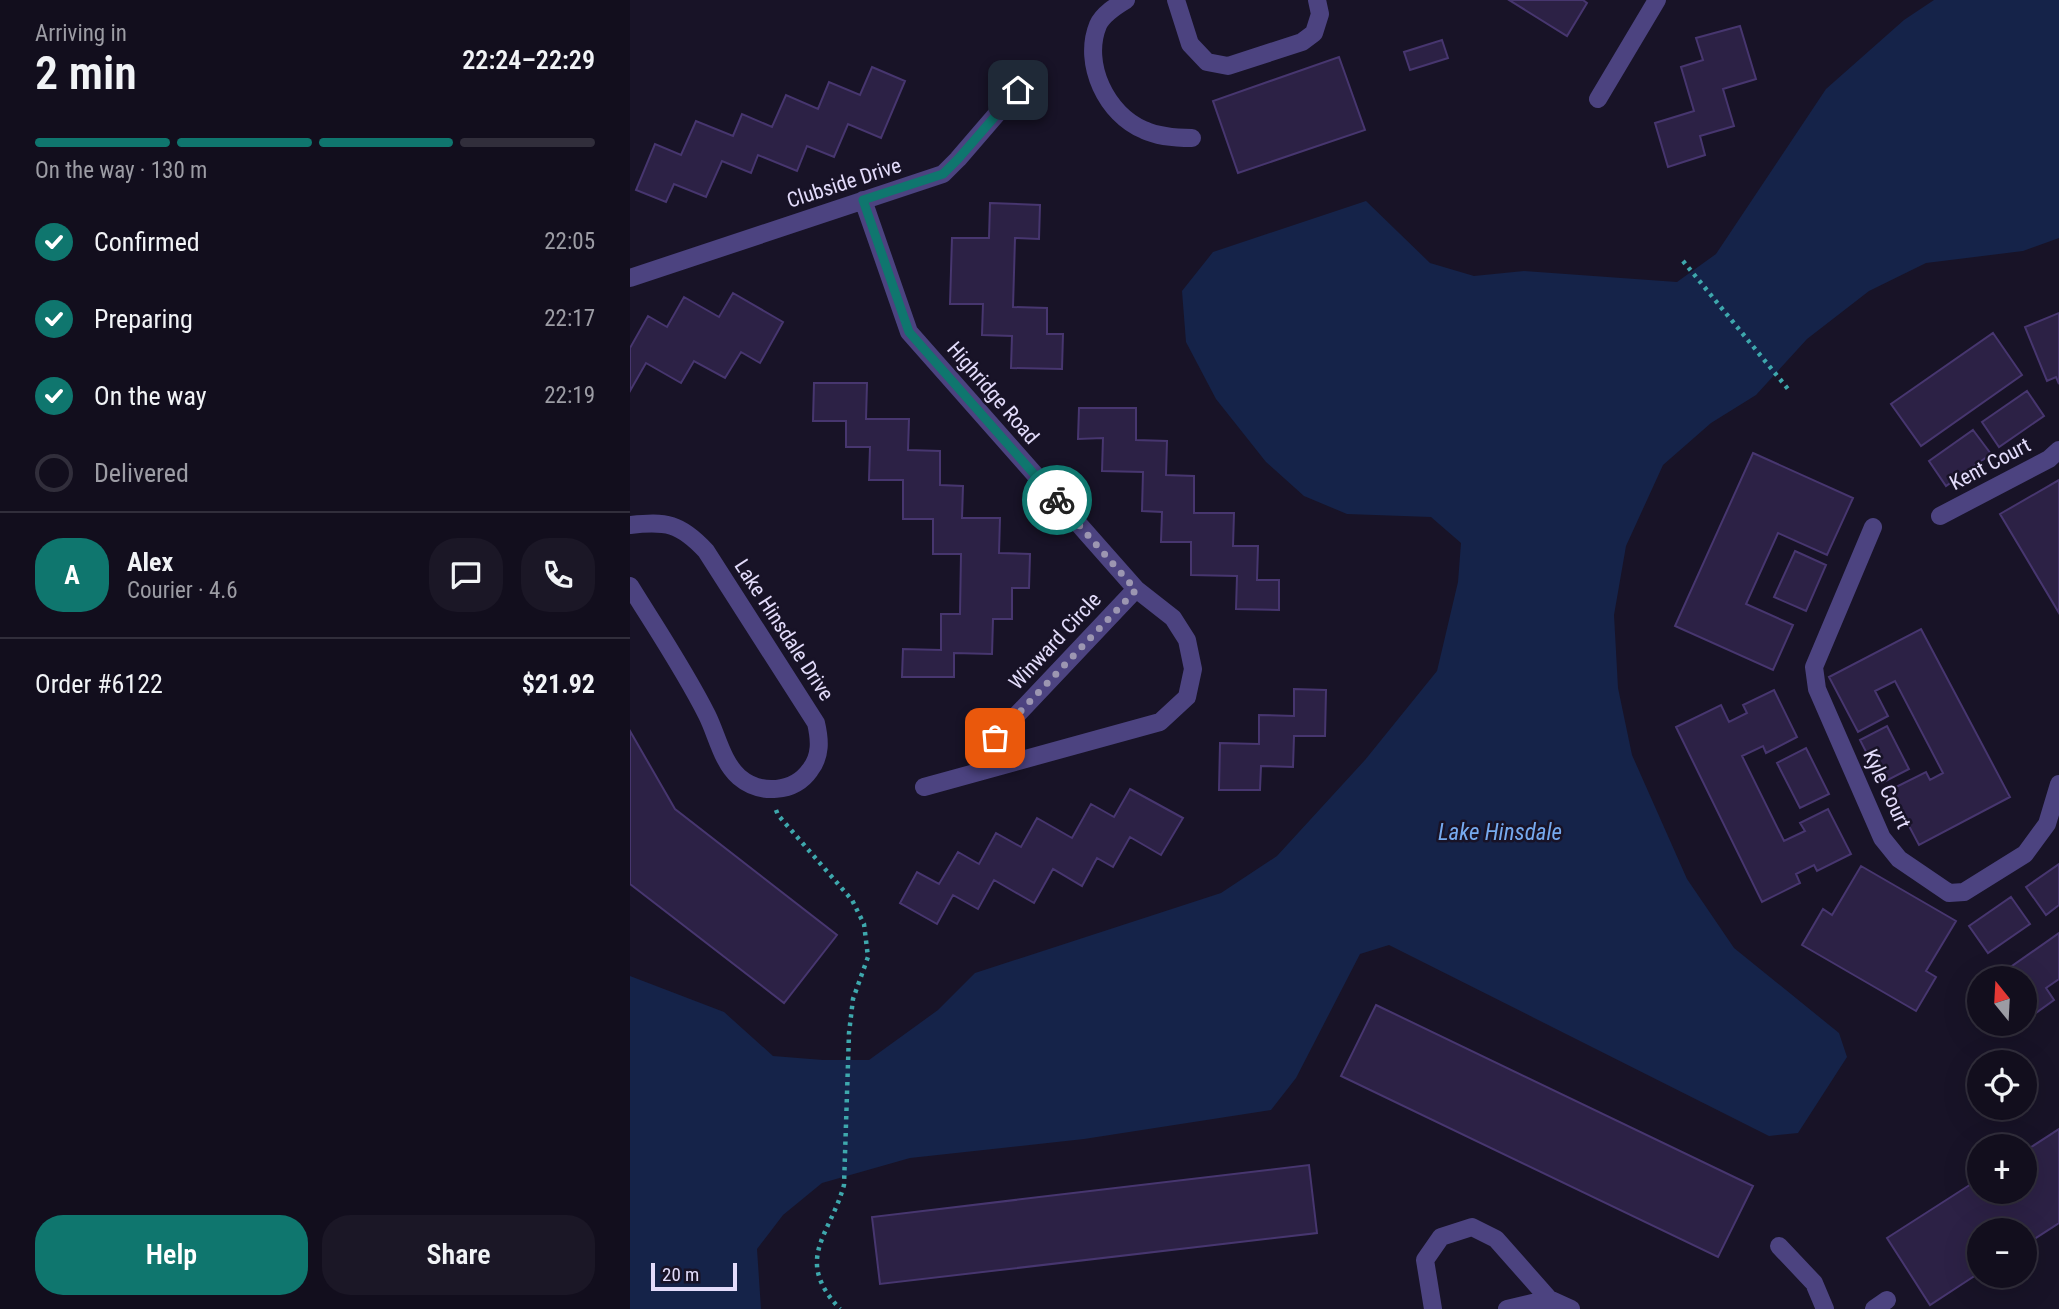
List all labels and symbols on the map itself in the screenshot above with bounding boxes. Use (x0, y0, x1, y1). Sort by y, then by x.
pin (988, 60, 1048, 120)
street label: Clubside Drive (784, 153, 904, 213)
street label: Highridge Road (942, 337, 1044, 449)
street label: Kent Court (1946, 433, 2034, 495)
courier (1022, 465, 1092, 535)
street label: Lake Hinsdale Drive (729, 555, 839, 705)
street label: Winward Circle (1004, 588, 1106, 694)
pin (965, 708, 1025, 768)
street label: Kyle Court (1858, 745, 1916, 833)
water label: Lake Hinsdale (1438, 819, 1562, 846)
north arrow (1967, 966, 2037, 1036)
scale bar (651, 1260, 737, 1292)

